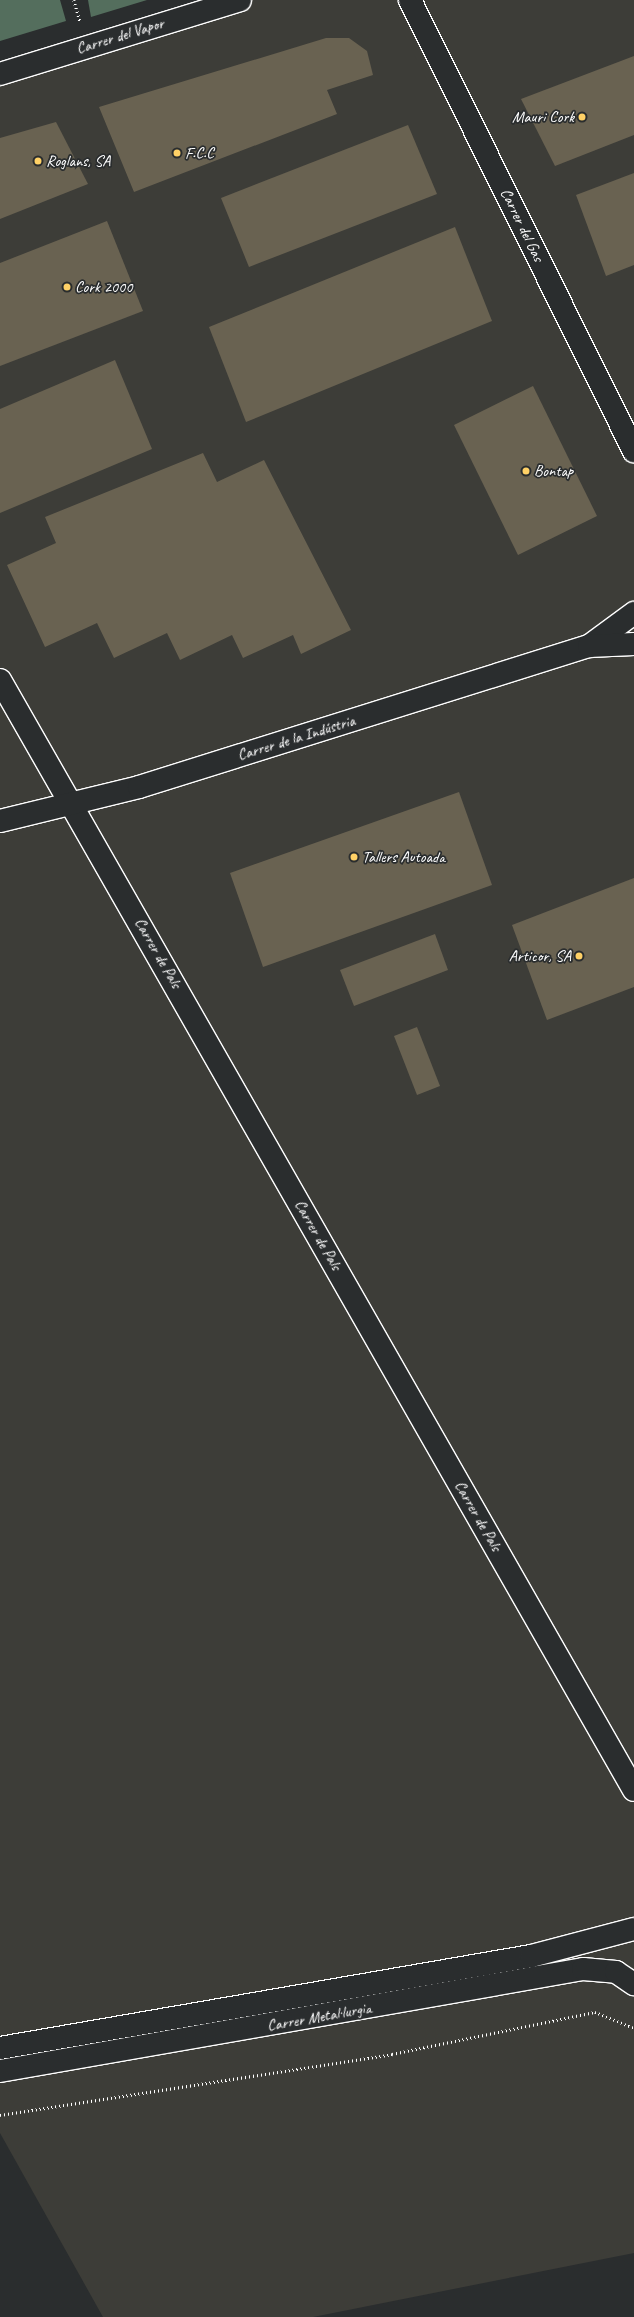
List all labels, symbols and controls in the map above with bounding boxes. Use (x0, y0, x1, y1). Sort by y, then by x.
street label: Carrer del Vapor (74, 14, 166, 58)
place label: Mauri Cork (512, 107, 574, 127)
marker: Mauri Cork (577, 112, 587, 122)
place label: F.C.C (185, 143, 214, 163)
marker: F.C.C (172, 148, 182, 158)
place label: Roglans, SA (46, 151, 110, 171)
marker: Roglans, SA (33, 156, 43, 166)
street label: Carrer del Gas (496, 185, 548, 265)
place label: Cork 2000 (75, 277, 132, 297)
marker: Cork 2000 (62, 282, 72, 292)
place label: Bontap (534, 461, 573, 481)
marker: Bontap (521, 466, 531, 476)
street label: Carrer de la Indústria (235, 711, 357, 765)
place label: Tallers Autoada (362, 847, 445, 867)
marker: Tallers Autoada (349, 852, 359, 862)
street label: Carrer de Pals (130, 914, 186, 992)
place label: Articor, SA (509, 946, 571, 966)
marker: Articor, SA (574, 951, 584, 961)
street label: Carrer de Pals (290, 1196, 346, 1274)
street label: Carrer de Pals (450, 1477, 506, 1555)
street label: Carrer Metal·lurgia (266, 1998, 372, 2036)

